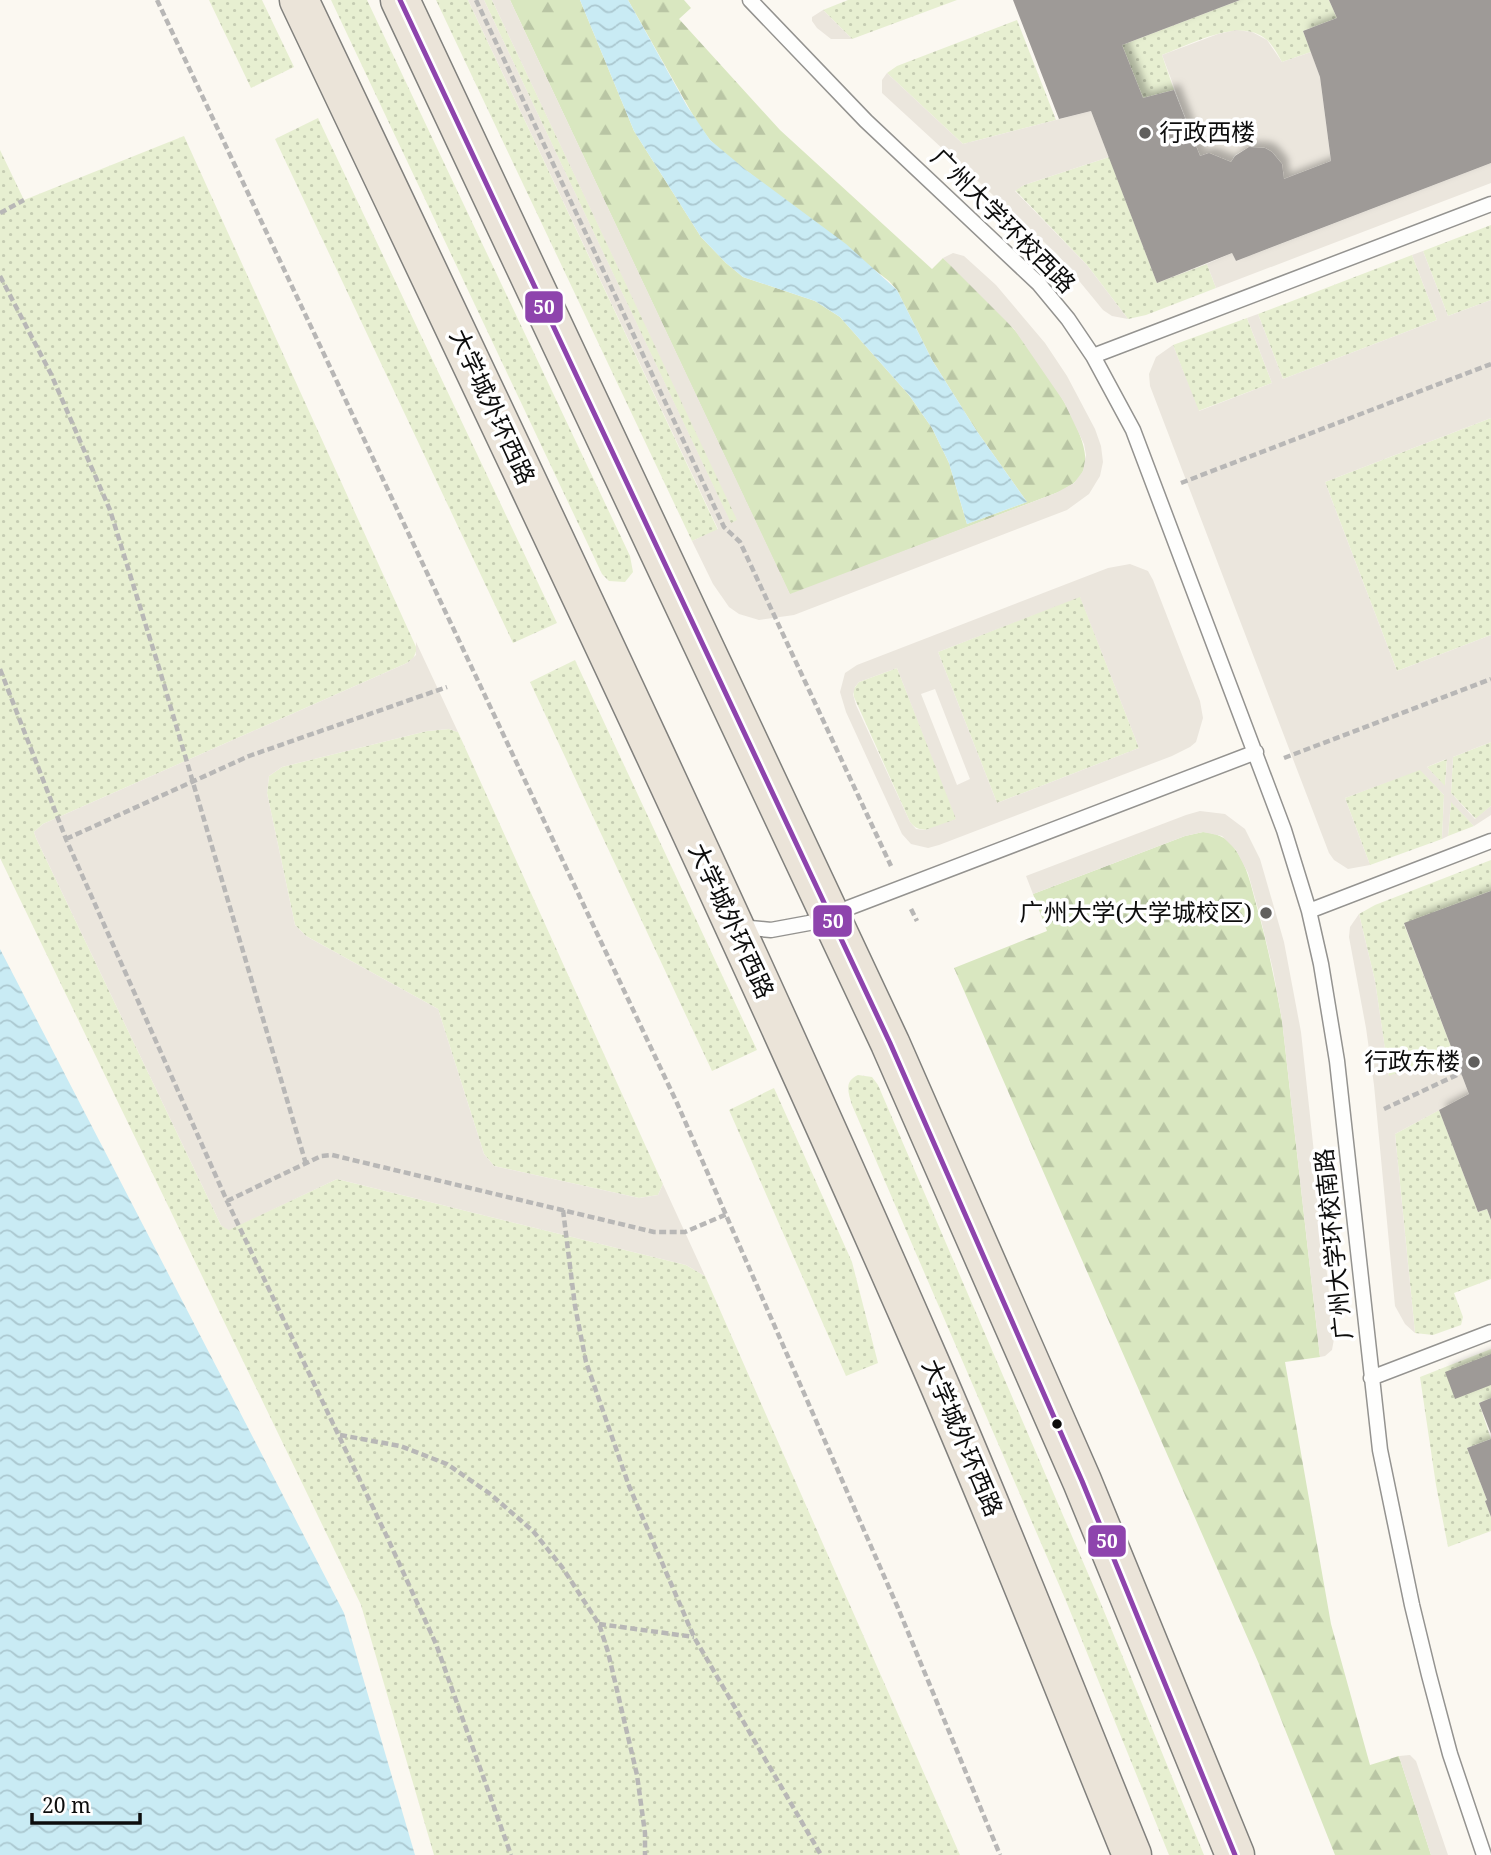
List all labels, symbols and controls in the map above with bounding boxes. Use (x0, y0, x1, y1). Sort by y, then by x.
place label: 行政西楼 (1159, 115, 1255, 148)
marker: 行政西楼 (1137, 125, 1153, 141)
street label: 广州大学环校西路 (925, 140, 1084, 299)
line badge: 50 (524, 290, 564, 324)
text: 50 (533, 294, 555, 320)
street label: 大学城外环西路 (443, 323, 544, 489)
street label: 大学城外环西路 (682, 837, 783, 1003)
place label: 广州大学(大学城校区) (1019, 895, 1252, 928)
line badge: 50 (812, 904, 853, 938)
marker: 广州大学(大学城校区) (1258, 905, 1274, 921)
text: 50 (822, 908, 844, 934)
place label: 行政东楼 (1364, 1044, 1460, 1077)
marker: 行政东楼 (1466, 1054, 1482, 1070)
street label: 广州大学环校南路 (1306, 1147, 1359, 1341)
street label: 大学城外环西路 (915, 1354, 1011, 1521)
unlabelled marker (1050, 1417, 1064, 1431)
line badge: 50 (1087, 1524, 1127, 1558)
text: 50 (1096, 1528, 1118, 1554)
scale bar (32, 1782, 140, 1826)
text: 20 m (42, 1791, 91, 1819)

